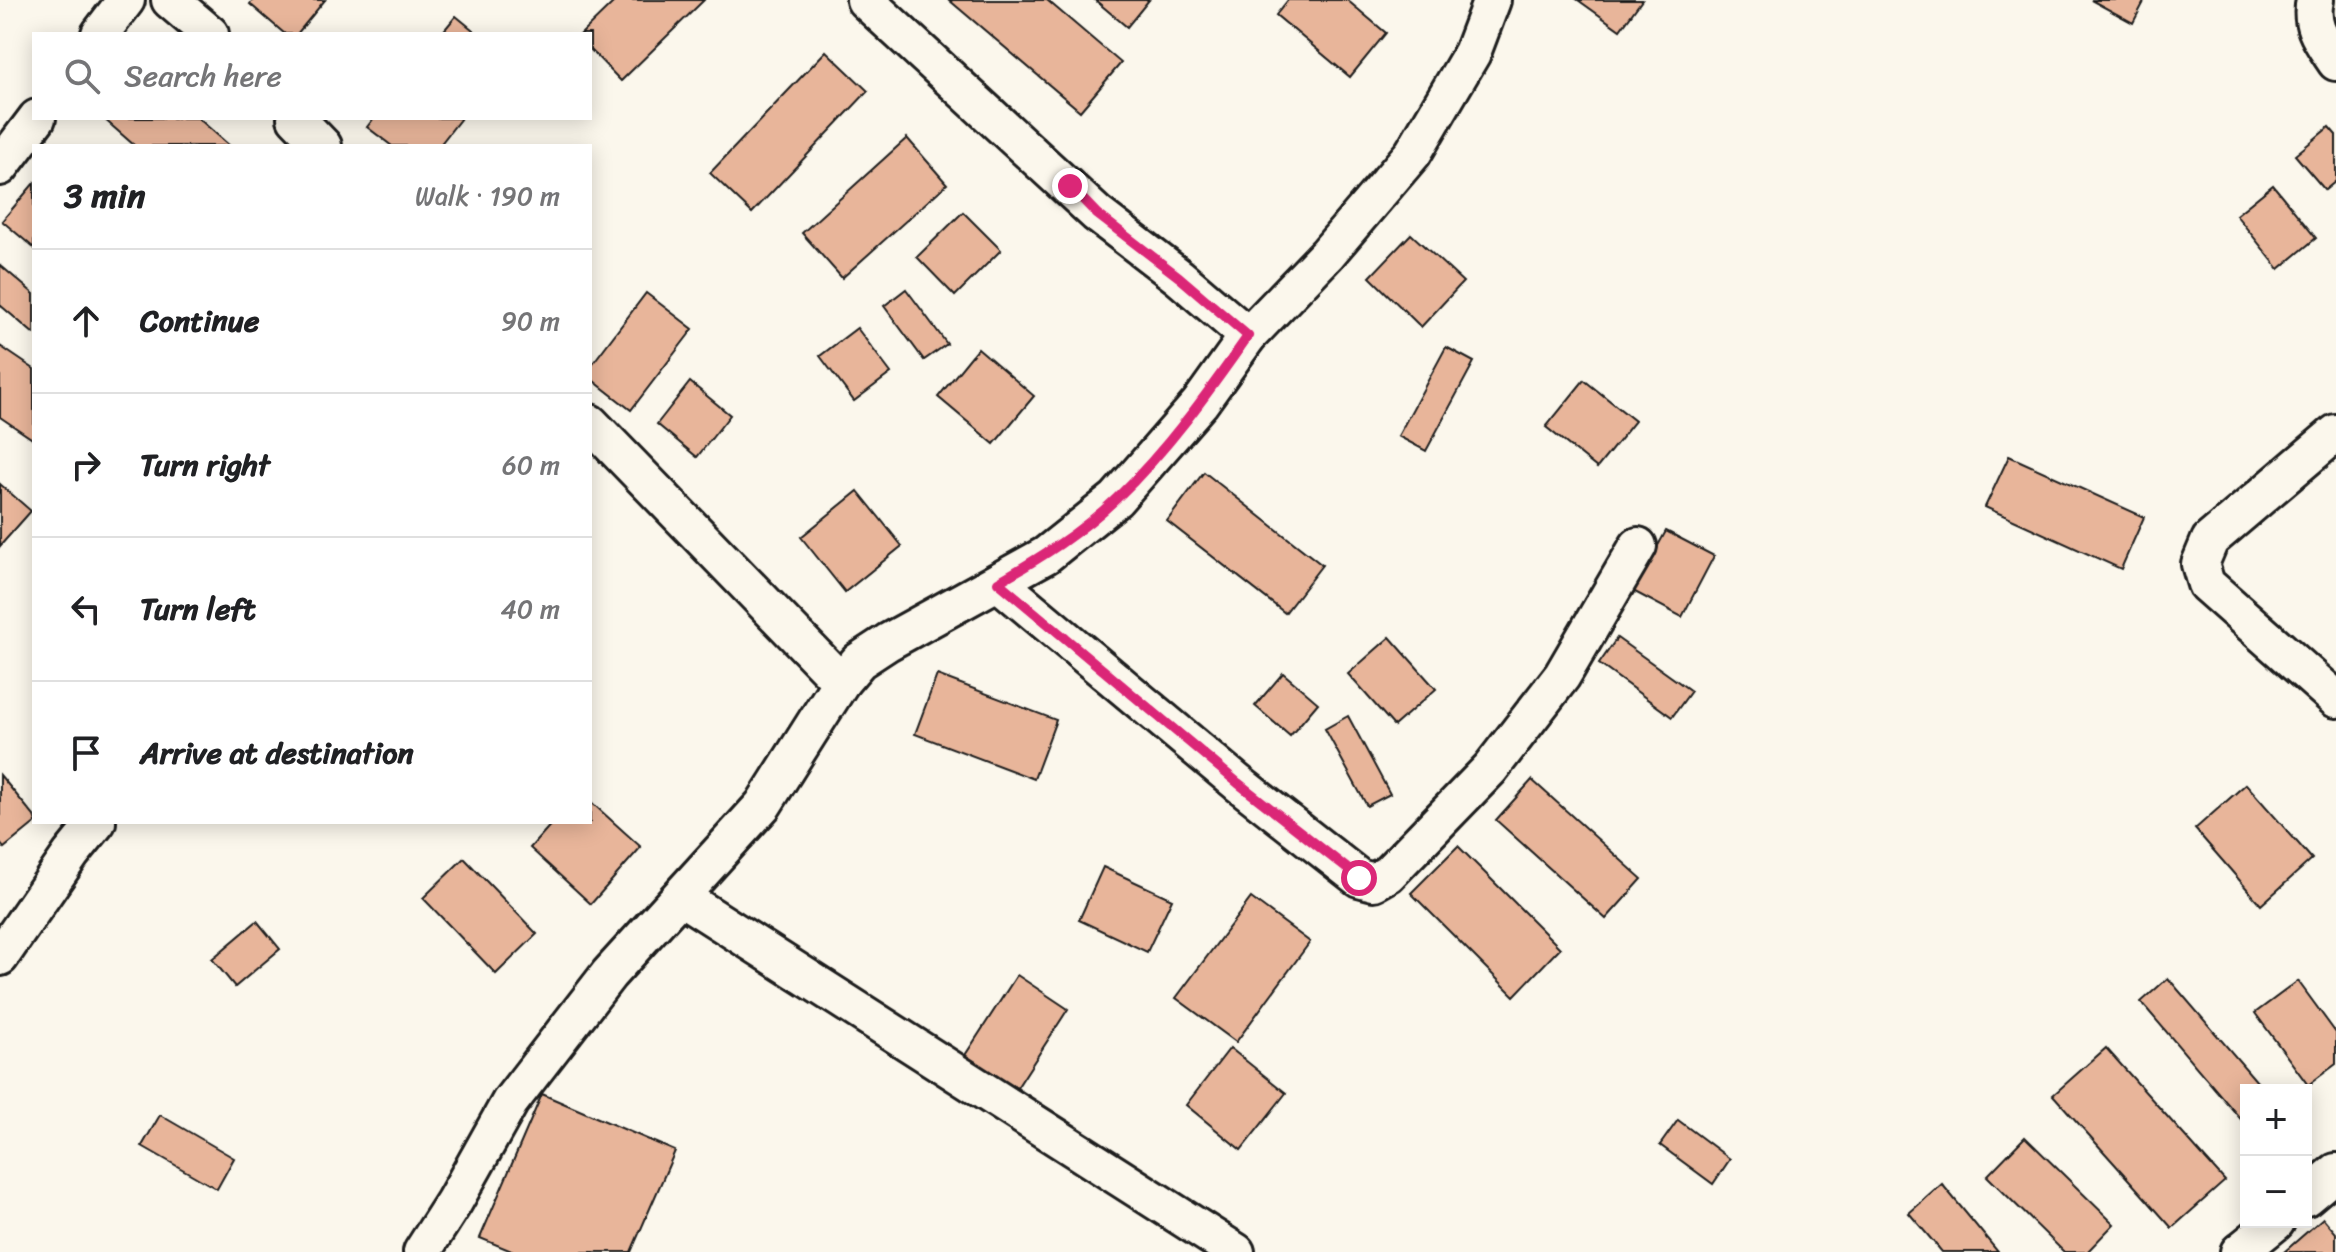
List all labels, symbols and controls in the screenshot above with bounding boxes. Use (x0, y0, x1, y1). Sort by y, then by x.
search box (32, 32, 592, 120)
text: Search here (124, 49, 282, 103)
icon: search (60, 54, 104, 98)
text: 3 min (64, 166, 145, 226)
route end (1052, 168, 1088, 204)
text: Walk · 190 m (415, 173, 560, 219)
text: Continue (140, 294, 259, 348)
text: 90 m (501, 298, 560, 344)
icon: ahead (64, 299, 108, 343)
text: Turn right (140, 438, 270, 492)
text: 60 m (502, 442, 560, 488)
icon: right (64, 443, 108, 487)
text: Turn left (140, 582, 256, 636)
text: 40 m (501, 586, 560, 632)
icon: left (64, 587, 108, 631)
text: Arrive at destination (140, 726, 414, 780)
icon: arrive (64, 731, 108, 775)
route start (1341, 860, 1377, 896)
map controls (2240, 1084, 2312, 1228)
button: + (2240, 1084, 2312, 1156)
button: − (2240, 1156, 2312, 1228)

